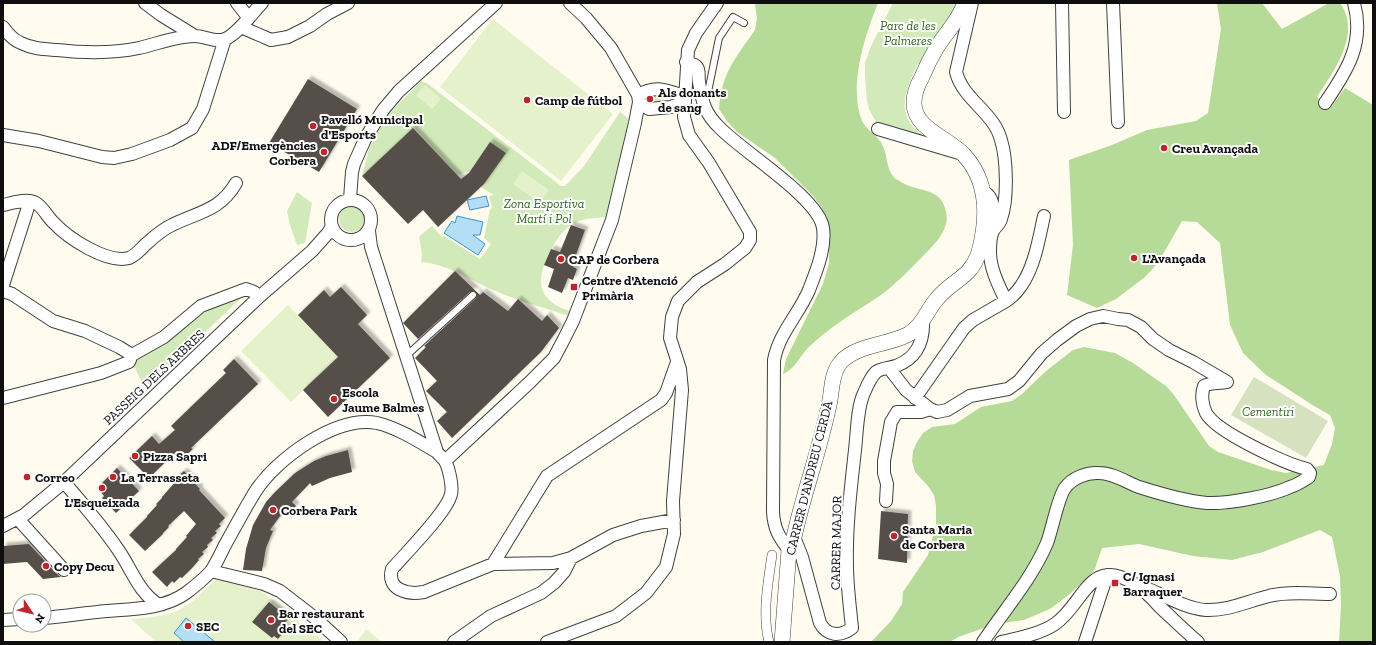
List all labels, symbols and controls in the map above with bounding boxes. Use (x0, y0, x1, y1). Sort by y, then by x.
park label: Parc de les Palmeres (880, 18, 936, 48)
place label: Als donants de sang (658, 85, 726, 115)
place label: Camp de fútbol (535, 93, 623, 108)
marker: Als donants de sang (645, 94, 655, 104)
marker: Camp de fútbol (522, 95, 532, 105)
place label: Pavelló Municipal d'Esports (321, 112, 423, 142)
marker: Pavelló Municipal d'Esports (308, 121, 318, 131)
place label: ADF/Emergències Corbera (212, 138, 316, 168)
place label: Creu Avançada (1172, 141, 1259, 156)
marker: Creu Avançada (1159, 143, 1169, 153)
marker: ADF/Emergències Corbera (319, 147, 329, 157)
park label: Zona Esportiva Martí i Pol (504, 196, 584, 226)
place label: L'Avançada (1142, 251, 1206, 266)
place label: CAP de Corbera (569, 252, 660, 267)
marker: L'Avançada (1129, 253, 1139, 263)
marker: CAP de Corbera (556, 254, 566, 264)
place label: Centre d'Atenció Primària (582, 273, 678, 303)
marker: Centre d'Atenció Primària (569, 282, 579, 292)
street label: PASSEIG DELS ARBRES (100, 326, 208, 428)
place label: Escola Jaume Balmes (342, 385, 424, 415)
marker: Escola Jaume Balmes (329, 394, 339, 404)
street label: CARRER D'ANDREU CERDÀ (783, 399, 836, 557)
park label: Cementiri (1242, 404, 1294, 419)
place label: Pizza Sapri (143, 449, 207, 464)
marker: Pizza Sapri (130, 451, 140, 461)
place label: Correo (35, 470, 75, 485)
place label: La Terrasseta (121, 470, 200, 485)
marker: Correo (22, 472, 32, 482)
marker: La Terrasseta (108, 472, 118, 482)
marker: L'Esqueixada (97, 483, 107, 493)
place label: L'Esqueixada (64, 495, 140, 510)
street label: CARRER MAJOR (828, 496, 844, 590)
place label: Corbera Park (281, 503, 357, 518)
marker: Corbera Park (268, 505, 278, 515)
place label: Santa Maria de Corbera (902, 522, 973, 552)
marker: Santa Maria de Corbera (889, 531, 899, 541)
place label: Copy Decu (54, 559, 115, 574)
marker: Copy Decu (41, 561, 51, 571)
place label: C/ Ignasi Barraquer (1123, 569, 1183, 599)
marker: C/ Ignasi Barraquer (1110, 578, 1120, 588)
north arrow (12, 593, 52, 633)
place label: Bar restaurant del SEC (279, 606, 365, 636)
text: N (32, 611, 48, 626)
marker: Bar restaurant del SEC (266, 615, 276, 625)
place label: SEC (196, 619, 219, 634)
marker: SEC (183, 621, 193, 631)

